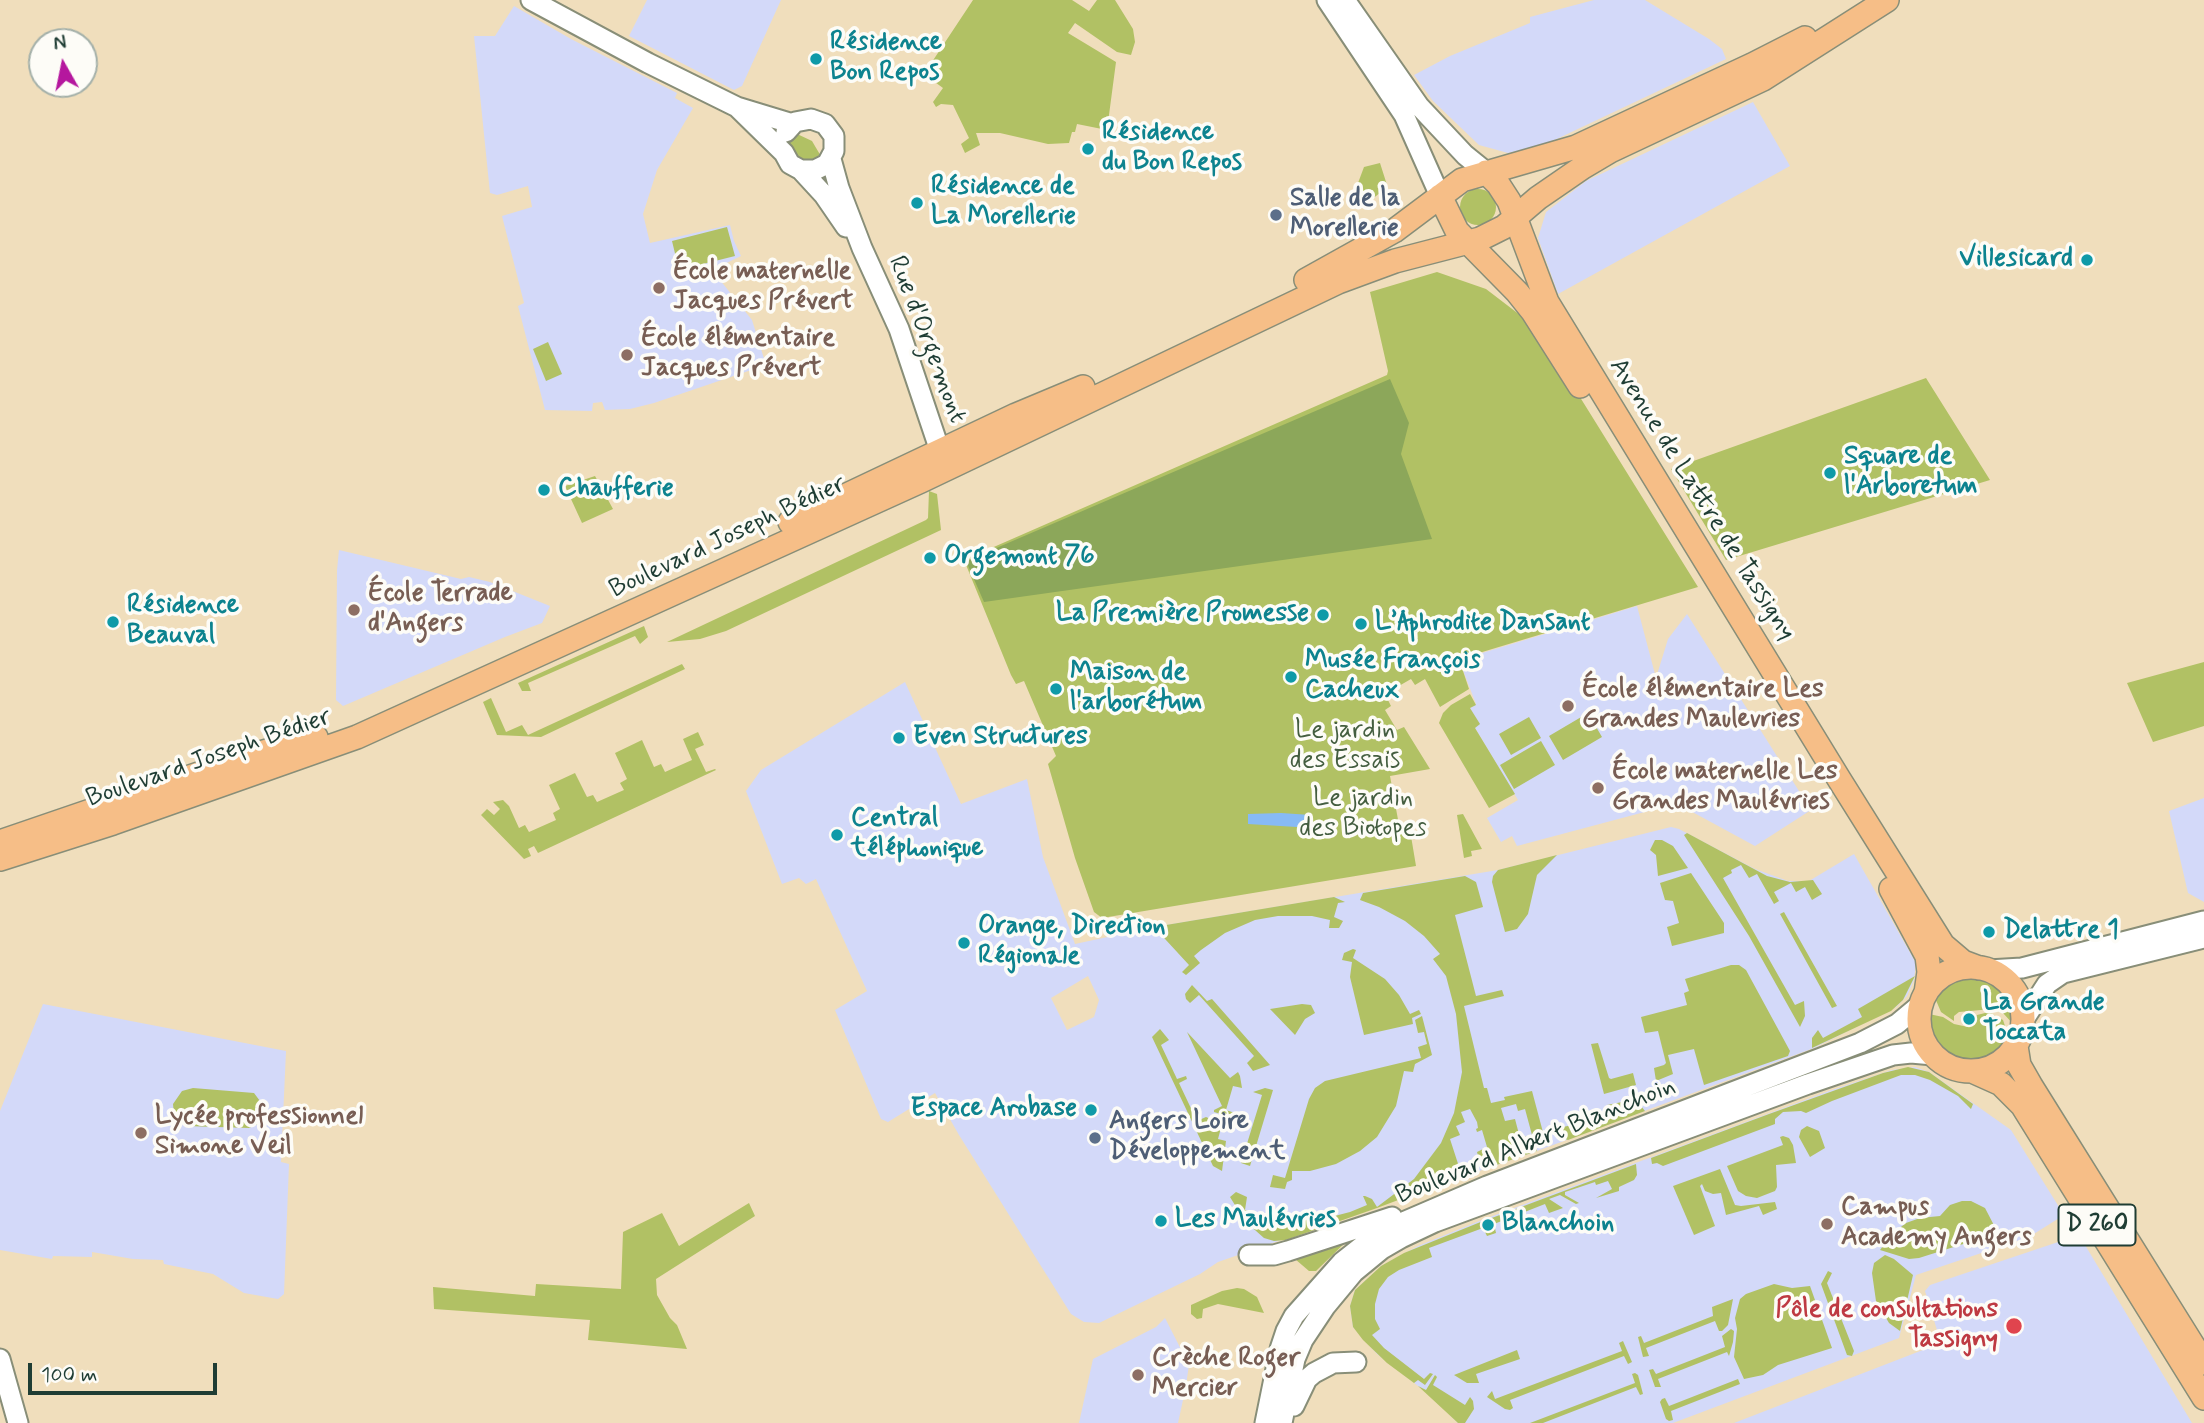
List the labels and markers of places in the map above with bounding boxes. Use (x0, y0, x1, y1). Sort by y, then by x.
place label: Résidence Bon Repos (830, 28, 942, 90)
marker: Résidence Bon Repos (808, 51, 824, 67)
place label: Résidence du Bon Repos (1102, 118, 1242, 180)
marker: Résidence du Bon Repos (1080, 141, 1096, 157)
place label: Résidence de La Morellerie (931, 172, 1076, 234)
place label: Salle de la Morellerie (1290, 184, 1400, 246)
marker: Résidence de La Morellerie (909, 195, 925, 211)
marker: Salle de la Morellerie (1268, 207, 1284, 223)
place label: Villesicard (1959, 244, 2073, 276)
marker: Villesicard (2079, 252, 2095, 268)
place label: École maternelle Jacques Prévert (673, 257, 853, 318)
marker: École maternelle Jacques Prévert (651, 280, 667, 296)
place label: École élémentaire Jacques Prévert (641, 324, 835, 386)
marker: École élémentaire Jacques Prévert (619, 347, 635, 363)
place label: Square de l'Arboretum (1844, 442, 1977, 504)
marker: Square de l'Arboretum (1822, 465, 1838, 481)
place label: Chaufferie (558, 474, 674, 506)
marker: Chaufferie (536, 482, 552, 498)
place label: Orgemont 76 (944, 542, 1095, 574)
marker: Orgemont 76 (922, 550, 938, 566)
place label: École Terrade d'Angers (368, 579, 513, 640)
place label: Résidence Beauval (127, 591, 239, 652)
place label: La Première Promesse (1056, 599, 1309, 631)
marker: École Terrade d'Angers (346, 602, 362, 618)
marker: La Première Promesse (1315, 607, 1331, 623)
place label: L’Aphrodite Dansant (1375, 608, 1591, 640)
marker: Résidence Beauval (105, 614, 121, 630)
marker: L’Aphrodite Dansant (1353, 616, 1369, 632)
place label: Musée François Cacheux (1305, 646, 1480, 708)
place label: Maison de l'arborétum (1070, 658, 1202, 720)
marker: Musée François Cacheux (1283, 669, 1299, 685)
place label: École élémentaire Les Grandes Maulevries (1582, 675, 1824, 736)
marker: Maison de l'arborétum (1048, 681, 1064, 697)
marker: École élémentaire Les Grandes Maulevries (1560, 698, 1576, 714)
place label: Even Structures (913, 722, 1088, 754)
marker: Even Structures (891, 730, 907, 746)
place label: École maternelle Les Grandes Maulévries (1612, 757, 1838, 818)
marker: École maternelle Les Grandes Maulévries (1590, 780, 1606, 796)
place label: Central téléphonique (851, 804, 984, 866)
marker: Central téléphonique (829, 827, 845, 843)
place label: Orange, Direction Régionale (978, 912, 1166, 974)
place label: Delattre 1 (2003, 916, 2119, 948)
marker: Delattre 1 (1981, 924, 1997, 940)
marker: Orange, Direction Régionale (956, 935, 972, 951)
place label: La Grande Toccata (1983, 988, 2105, 1050)
marker: La Grande Toccata (1961, 1011, 1977, 1027)
place label: Espace Arobase (911, 1094, 1077, 1126)
place label: Lycée professionnel Simone Veil (155, 1102, 363, 1164)
marker: Espace Arobase (1083, 1102, 1099, 1118)
place label: Angers Loire Développement (1109, 1107, 1285, 1168)
marker: Lycée professionnel Simone Veil (133, 1125, 149, 1141)
marker: Angers Loire Développement (1087, 1130, 1103, 1146)
place label: Campus Academy Angers (1841, 1193, 2031, 1254)
place label: Les Maulévries (1175, 1205, 1336, 1237)
place label: Blanchoin (1502, 1209, 1614, 1241)
marker: Les Maulévries (1153, 1213, 1169, 1229)
marker: Campus Academy Angers (1819, 1216, 1835, 1232)
marker: Blanchoin (1480, 1217, 1496, 1233)
place label: Pôle de consultations Tassigny (1776, 1295, 1998, 1356)
marker: Pôle de consultations Tassigny (2004, 1316, 2024, 1336)
place label: Crèche Roger Mercier (1152, 1344, 1300, 1406)
marker: Crèche Roger Mercier (1130, 1367, 1146, 1383)

